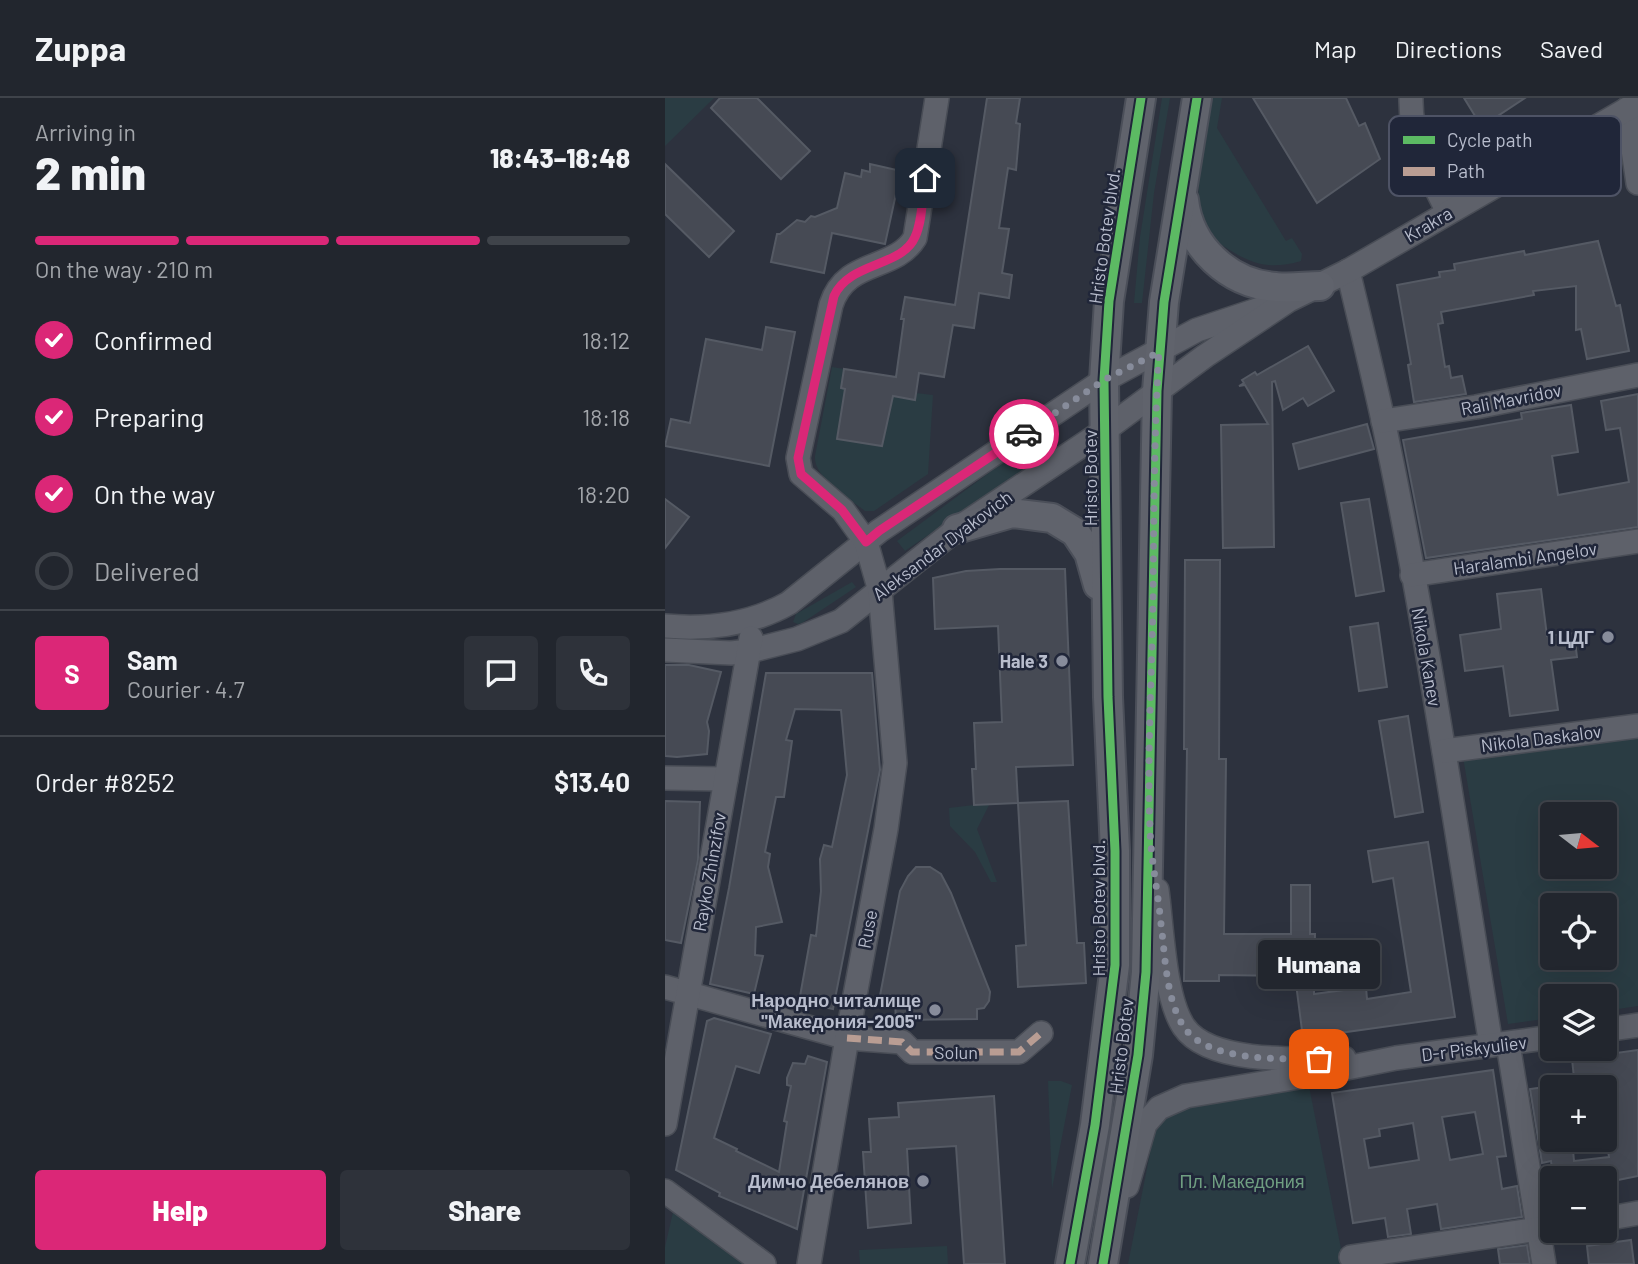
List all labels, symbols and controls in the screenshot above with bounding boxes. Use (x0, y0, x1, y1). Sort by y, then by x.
text: Zuppa (35, 28, 126, 68)
text: Map (1314, 34, 1357, 63)
text: Directions (1395, 34, 1502, 63)
text: Saved (1540, 34, 1603, 63)
legend (1389, 116, 1621, 196)
text: Arriving in (35, 118, 136, 146)
text: Cycle path (1447, 128, 1532, 151)
text: 18:43–18:48 (490, 142, 630, 173)
text: 2 min (35, 144, 146, 199)
pin (895, 148, 955, 208)
icon: home (906, 159, 944, 197)
text: Path (1447, 159, 1485, 182)
street label: Hristo Botev blvd. (1084, 167, 1124, 305)
street label: Krakra (1400, 202, 1456, 246)
text: On the way · 210 m (35, 255, 213, 283)
icon: check (35, 321, 73, 359)
text: Confirmed (94, 324, 213, 355)
text: 18:12 (582, 326, 630, 354)
street label: Rali Mavridov (1459, 378, 1564, 420)
icon: check (35, 398, 73, 436)
courier (989, 399, 1059, 469)
text: Preparing (94, 401, 204, 432)
text: 18:18 (582, 403, 630, 431)
icon: car (1005, 415, 1043, 453)
street label: Hristo Botev (1079, 429, 1101, 526)
icon: check (35, 475, 73, 513)
text: On the way (94, 478, 215, 509)
text: 18:20 (577, 480, 630, 508)
street label: Aleksandar Dyakovich (868, 485, 1016, 605)
street label: Haralambi Angelov (1452, 537, 1599, 579)
text: Delivered (94, 555, 200, 586)
street label: Nikola Kanev (1407, 606, 1447, 709)
place label: 1 ЦДГ (1548, 626, 1594, 648)
marker: 1 ЦДГ (1600, 629, 1616, 645)
button: chat (464, 636, 538, 710)
button: phone (556, 636, 630, 710)
text: Sam (127, 644, 178, 675)
place label: Hale 3 (1000, 650, 1048, 672)
marker: Hale 3 (1054, 653, 1070, 669)
text: S (64, 658, 80, 689)
text: Courier · 4.7 (127, 675, 245, 703)
street label: Nikola Daskalov (1479, 720, 1603, 756)
text: Order #8252 (35, 766, 175, 797)
text: $13.40 (554, 766, 630, 797)
north arrow (1540, 802, 1617, 878)
map controls (1540, 802, 1617, 1243)
street label: Rayko Zhinzifov (688, 810, 730, 933)
street label: Hristo Botev blvd. (1087, 839, 1109, 977)
button: locate (1540, 893, 1617, 970)
street label: Ruse (852, 908, 882, 950)
callout: Humana (1258, 940, 1380, 989)
text: Humana (1277, 950, 1361, 978)
button: layers (1540, 984, 1617, 1061)
place label: Народно читалище "Македония-2005" (751, 989, 922, 1032)
street label: Hristo Botev (1104, 996, 1138, 1095)
marker: Народно читалище "Македония-2005" (927, 1002, 943, 1018)
pin (1289, 1029, 1349, 1089)
street label: D-r Piskyuliev (1420, 1031, 1528, 1065)
icon: bag (1300, 1040, 1338, 1078)
street label: Solun (934, 1041, 978, 1063)
button: + (1540, 1075, 1617, 1152)
button: − (1540, 1166, 1617, 1243)
button: Help (35, 1170, 326, 1250)
button: Share (340, 1170, 630, 1250)
place label: Димчо Дебелянов (748, 1170, 909, 1192)
park label: Пл. Македония (1179, 1170, 1305, 1192)
marker: Димчо Дебелянов (915, 1173, 931, 1189)

